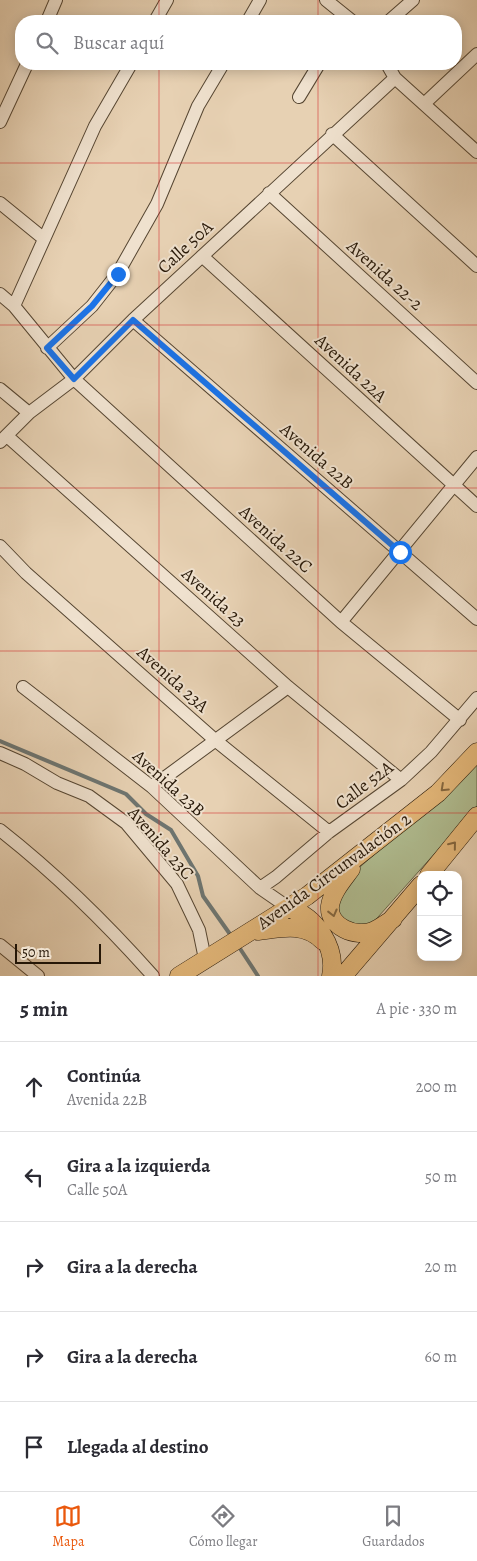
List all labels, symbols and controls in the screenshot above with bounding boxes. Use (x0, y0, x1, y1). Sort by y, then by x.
search box (15, 15, 462, 70)
icon: search (33, 29, 61, 57)
text: Buscar aquí (73, 30, 164, 56)
street label: Calle 50A (152, 215, 218, 279)
street label: Avenida 22-2 (341, 234, 429, 316)
route end (107, 263, 130, 286)
street label: Avenida 22A (309, 328, 392, 408)
street label: Avenida 22B (274, 417, 359, 495)
street label: Avenida 22C (233, 499, 318, 578)
route start (389, 541, 412, 564)
street label: Avenida 23 (176, 561, 251, 632)
street label: Avenida 23A (131, 640, 214, 718)
street label: Avenida 23B (127, 744, 210, 822)
street label: Calle 52A (330, 755, 398, 815)
one-way arrow (440, 782, 449, 791)
street label: Avenida 23C (122, 800, 200, 885)
street label: Avenida Circunvalación 2 (251, 807, 416, 936)
one-way arrow (447, 842, 456, 851)
map controls (417, 871, 462, 961)
button: locate (417, 871, 462, 916)
one-way arrow (327, 909, 337, 917)
button: layers (417, 916, 462, 961)
scale bar (15, 941, 101, 964)
text: 50 m (22, 943, 50, 962)
text: 5 min (20, 995, 68, 1023)
text: A pie · 330 m (377, 998, 457, 1020)
text: Continúa (67, 1063, 141, 1089)
icon: ahead (20, 1073, 48, 1101)
text: 200 m (416, 1076, 457, 1098)
text: Avenida 22B (67, 1089, 147, 1111)
text: Gira a la izquierda (67, 1153, 210, 1179)
icon: left (20, 1163, 48, 1191)
text: 50 m (425, 1166, 457, 1188)
text: Calle 50A (67, 1179, 127, 1201)
icon: right (20, 1253, 48, 1281)
text: Gira a la derecha (67, 1254, 198, 1280)
text: 20 m (424, 1256, 457, 1278)
icon: right (20, 1343, 48, 1371)
text: Gira a la derecha (67, 1344, 198, 1370)
text: 60 m (425, 1346, 457, 1368)
icon: arrive (20, 1433, 48, 1461)
text: Llegada al destino (67, 1434, 209, 1460)
tab: Mapa (52, 1502, 84, 1551)
tab: Cómo llegar (189, 1502, 258, 1551)
tab: Guardados (362, 1502, 425, 1551)

